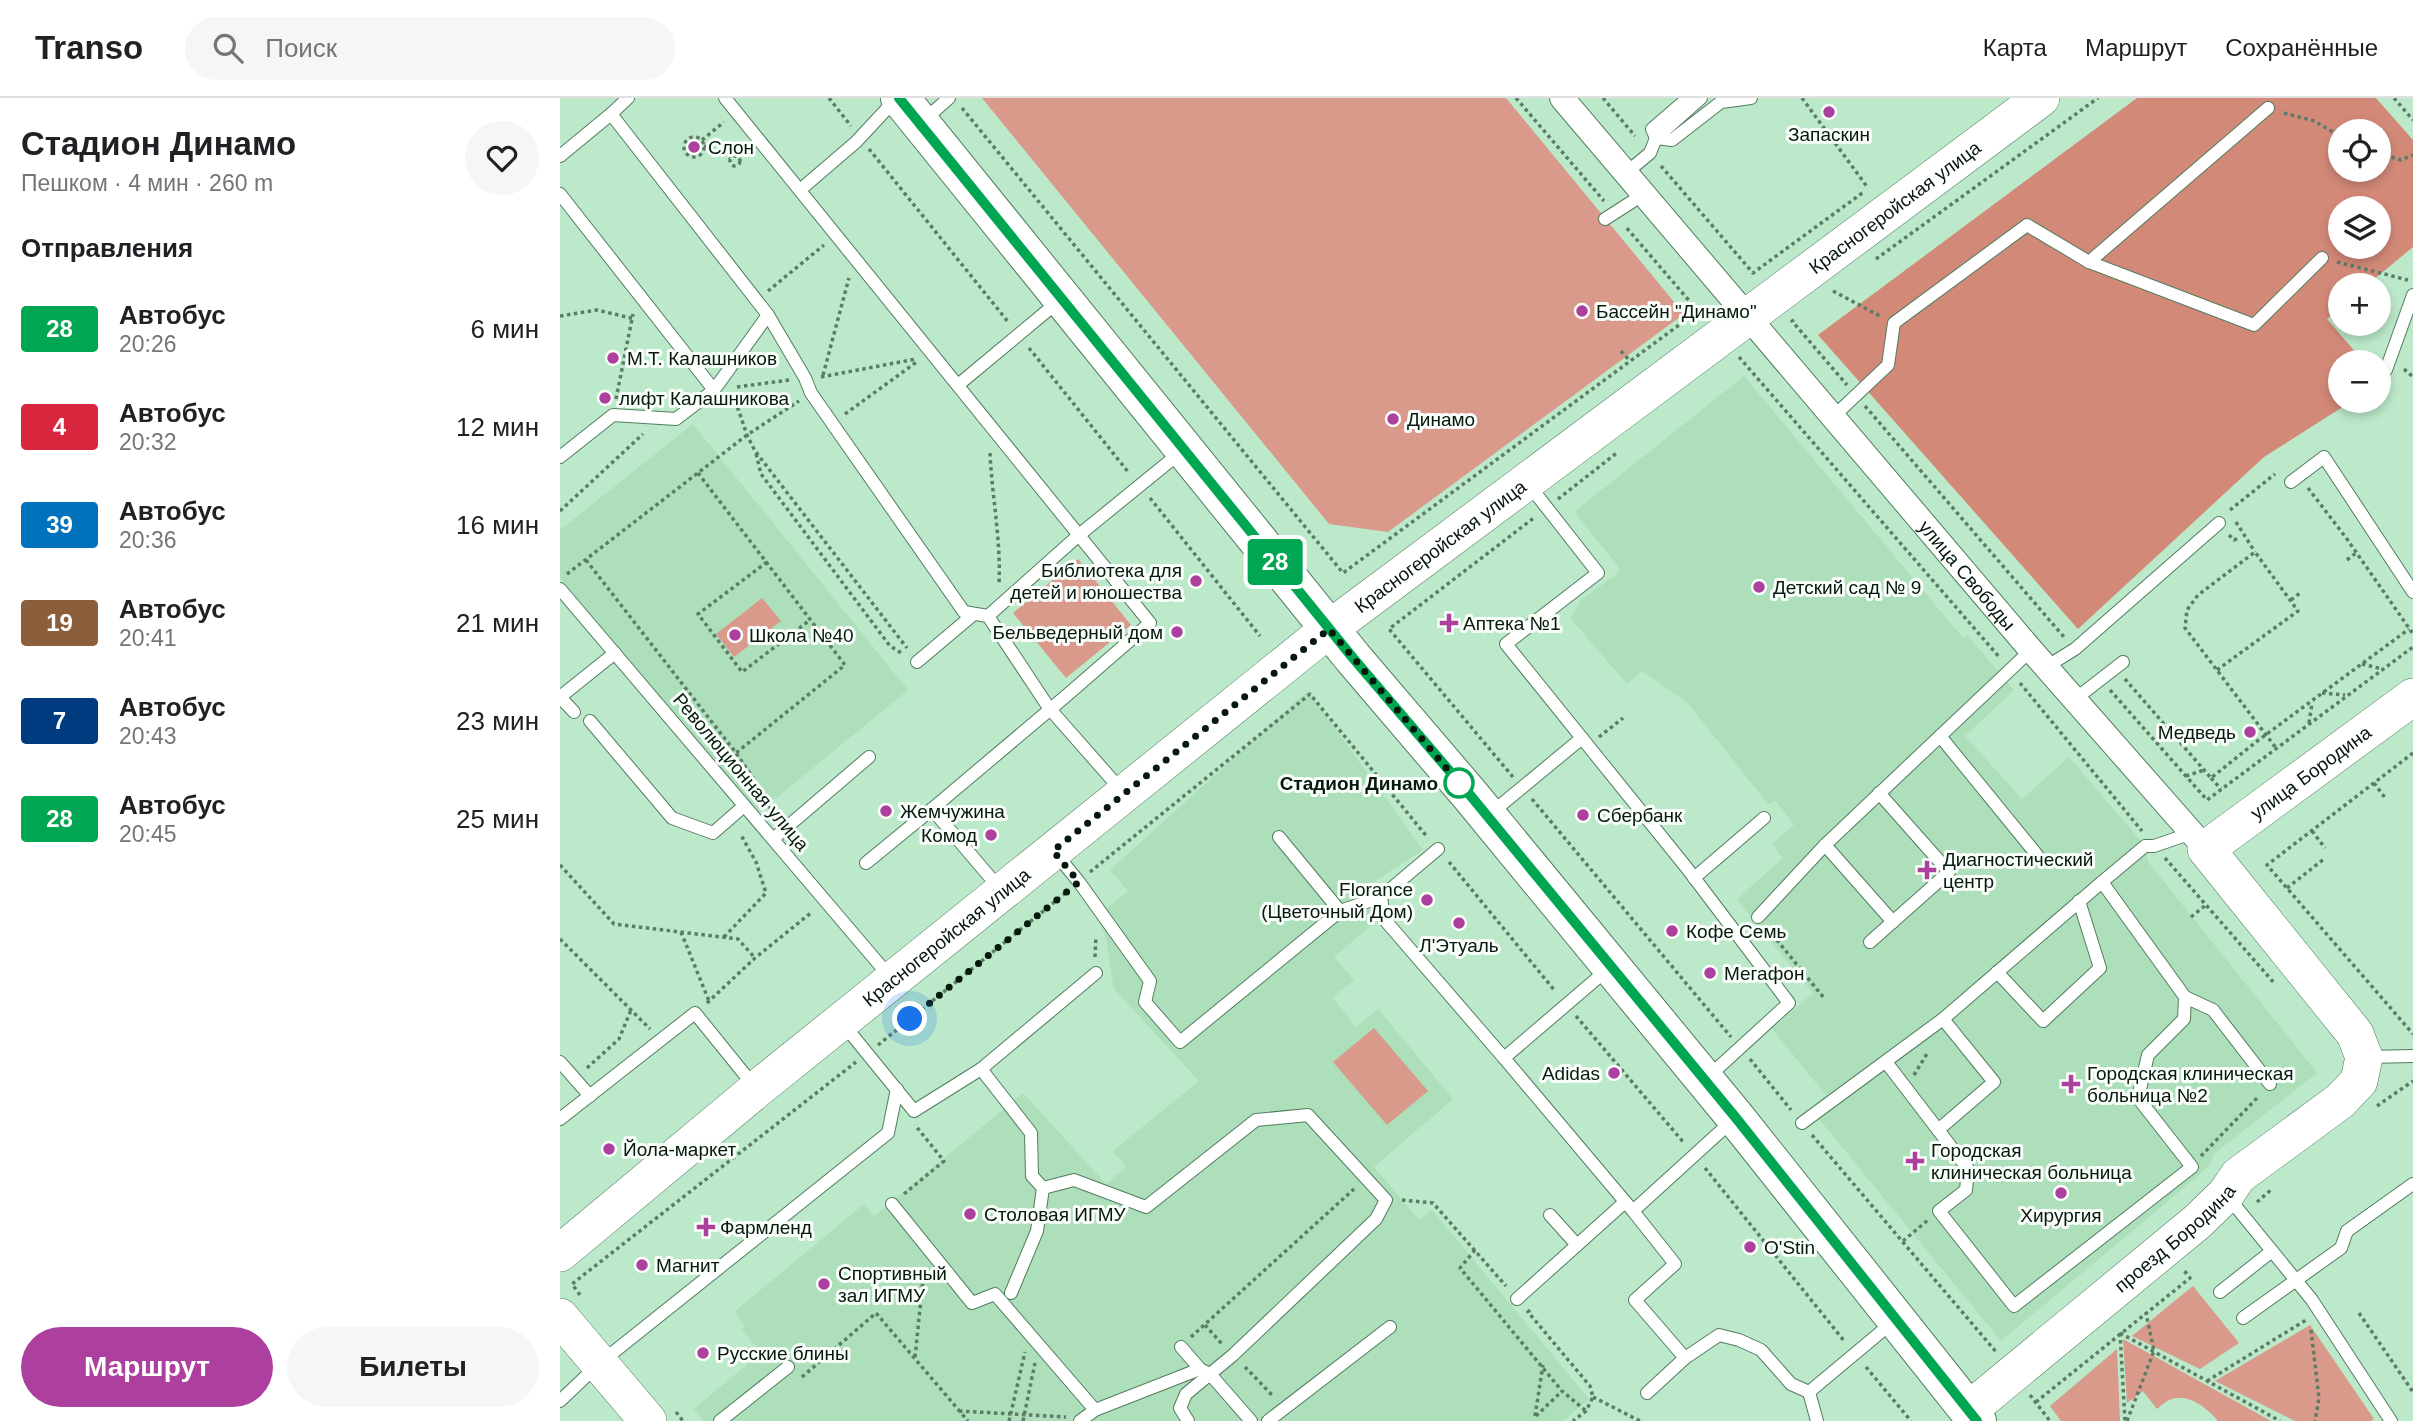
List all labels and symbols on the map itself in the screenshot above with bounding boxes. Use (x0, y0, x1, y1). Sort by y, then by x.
marker: Запаскин (1821, 104, 1837, 120)
place label: Запаскин (1788, 124, 1870, 145)
street label: Красногеройская улица (1805, 136, 1985, 278)
place label: Слон (708, 137, 754, 158)
marker: Слон (686, 139, 702, 155)
place label: Бассейн "Динамо" (1596, 301, 1757, 322)
marker: Бассейн "Динамо" (1574, 303, 1590, 319)
place label: М.Т. Калашников (627, 348, 777, 369)
marker: М.Т. Калашников (605, 350, 621, 366)
place label: лифт Калашникова (619, 388, 790, 409)
marker: лифт Калашникова (597, 390, 613, 406)
place label: Динамо (1407, 409, 1475, 430)
marker: Динамо (1385, 411, 1401, 427)
street label: Красногеройская улица (1350, 475, 1530, 617)
street label: улица Свободы (1915, 516, 2020, 634)
line badge: 28 (1244, 539, 1306, 585)
place label: Библиотека для детей и юношества (1010, 560, 1182, 603)
marker: Библиотека для детей и юношества (1188, 573, 1204, 589)
place label: Детский сад № 9 (1773, 577, 1921, 598)
marker: Детский сад № 9 (1751, 579, 1767, 595)
place label: Аптека №1 (1463, 613, 1561, 634)
marker: Аптека №1 (1441, 615, 1457, 631)
place label: Бельведерный дом (993, 622, 1163, 643)
marker: Бельведерный дом (1169, 624, 1185, 640)
place label: Школа №40 (749, 625, 854, 646)
marker: Школа №40 (727, 627, 743, 643)
street label: Революционная улица (669, 689, 813, 855)
street label: улица Бородина (2246, 721, 2375, 823)
place label: Медведь (2158, 722, 2236, 743)
marker: Медведь (2242, 724, 2258, 740)
marker: Стадион Динамо (1444, 768, 1474, 798)
place label: Стадион Динамо (1280, 773, 1438, 794)
place label: Жемчужина (900, 801, 1005, 822)
marker: Жемчужина (878, 803, 894, 819)
place label: Сбербанк (1597, 805, 1683, 826)
marker: Сбербанк (1575, 807, 1591, 823)
place label: Комод (921, 825, 977, 846)
marker: Комод (983, 827, 999, 843)
place label: Диагностический центр (1943, 849, 2093, 892)
marker: Диагностический центр (1917, 860, 1937, 880)
street label: Красногеройская улица (858, 863, 1034, 1010)
place label: Florance (Цветочный Дом) (1261, 879, 1413, 922)
marker: Florance (Цветочный Дом) (1419, 892, 1435, 908)
marker: Л'Этуаль (1451, 915, 1467, 931)
place label: Кофе Семь (1686, 921, 1786, 942)
marker: Кофе Семь (1664, 923, 1680, 939)
place label: Л'Этуаль (1419, 935, 1499, 956)
place label: Мегафон (1724, 963, 1804, 984)
marker: Мегафон (1702, 965, 1718, 981)
your location (892, 1001, 927, 1036)
place label: Adidas (1542, 1063, 1600, 1084)
place label: Городская клиническая больница №2 (2087, 1063, 2294, 1106)
marker: Adidas (1606, 1065, 1622, 1081)
marker: Городская клиническая больница №2 (2061, 1074, 2081, 1094)
place label: Йола-маркет (623, 1139, 736, 1160)
place label: Городская клиническая больница (1931, 1140, 2132, 1183)
marker: Йола-маркет (601, 1141, 617, 1157)
marker: Городская клиническая больница (1905, 1151, 1925, 1171)
street label: проезд Бородина (2110, 1181, 2240, 1296)
marker: Хирургия (2053, 1185, 2069, 1201)
place label: Столовая ИГМУ (984, 1204, 1127, 1225)
place label: Хирургия (2020, 1205, 2102, 1226)
marker: Столовая ИГМУ (962, 1206, 978, 1222)
place label: Фармленд (720, 1217, 812, 1238)
marker: Фармленд (698, 1219, 714, 1235)
place label: O'Stin (1764, 1237, 1815, 1258)
marker: O'Stin (1742, 1239, 1758, 1255)
place label: Магнит (656, 1255, 720, 1276)
marker: Магнит (634, 1257, 650, 1273)
place label: Спортивный зал ИГМУ (838, 1263, 947, 1306)
marker: Спортивный зал ИГМУ (816, 1276, 832, 1292)
place label: Русские блины (717, 1343, 849, 1364)
marker: Русские блины (695, 1345, 711, 1361)

